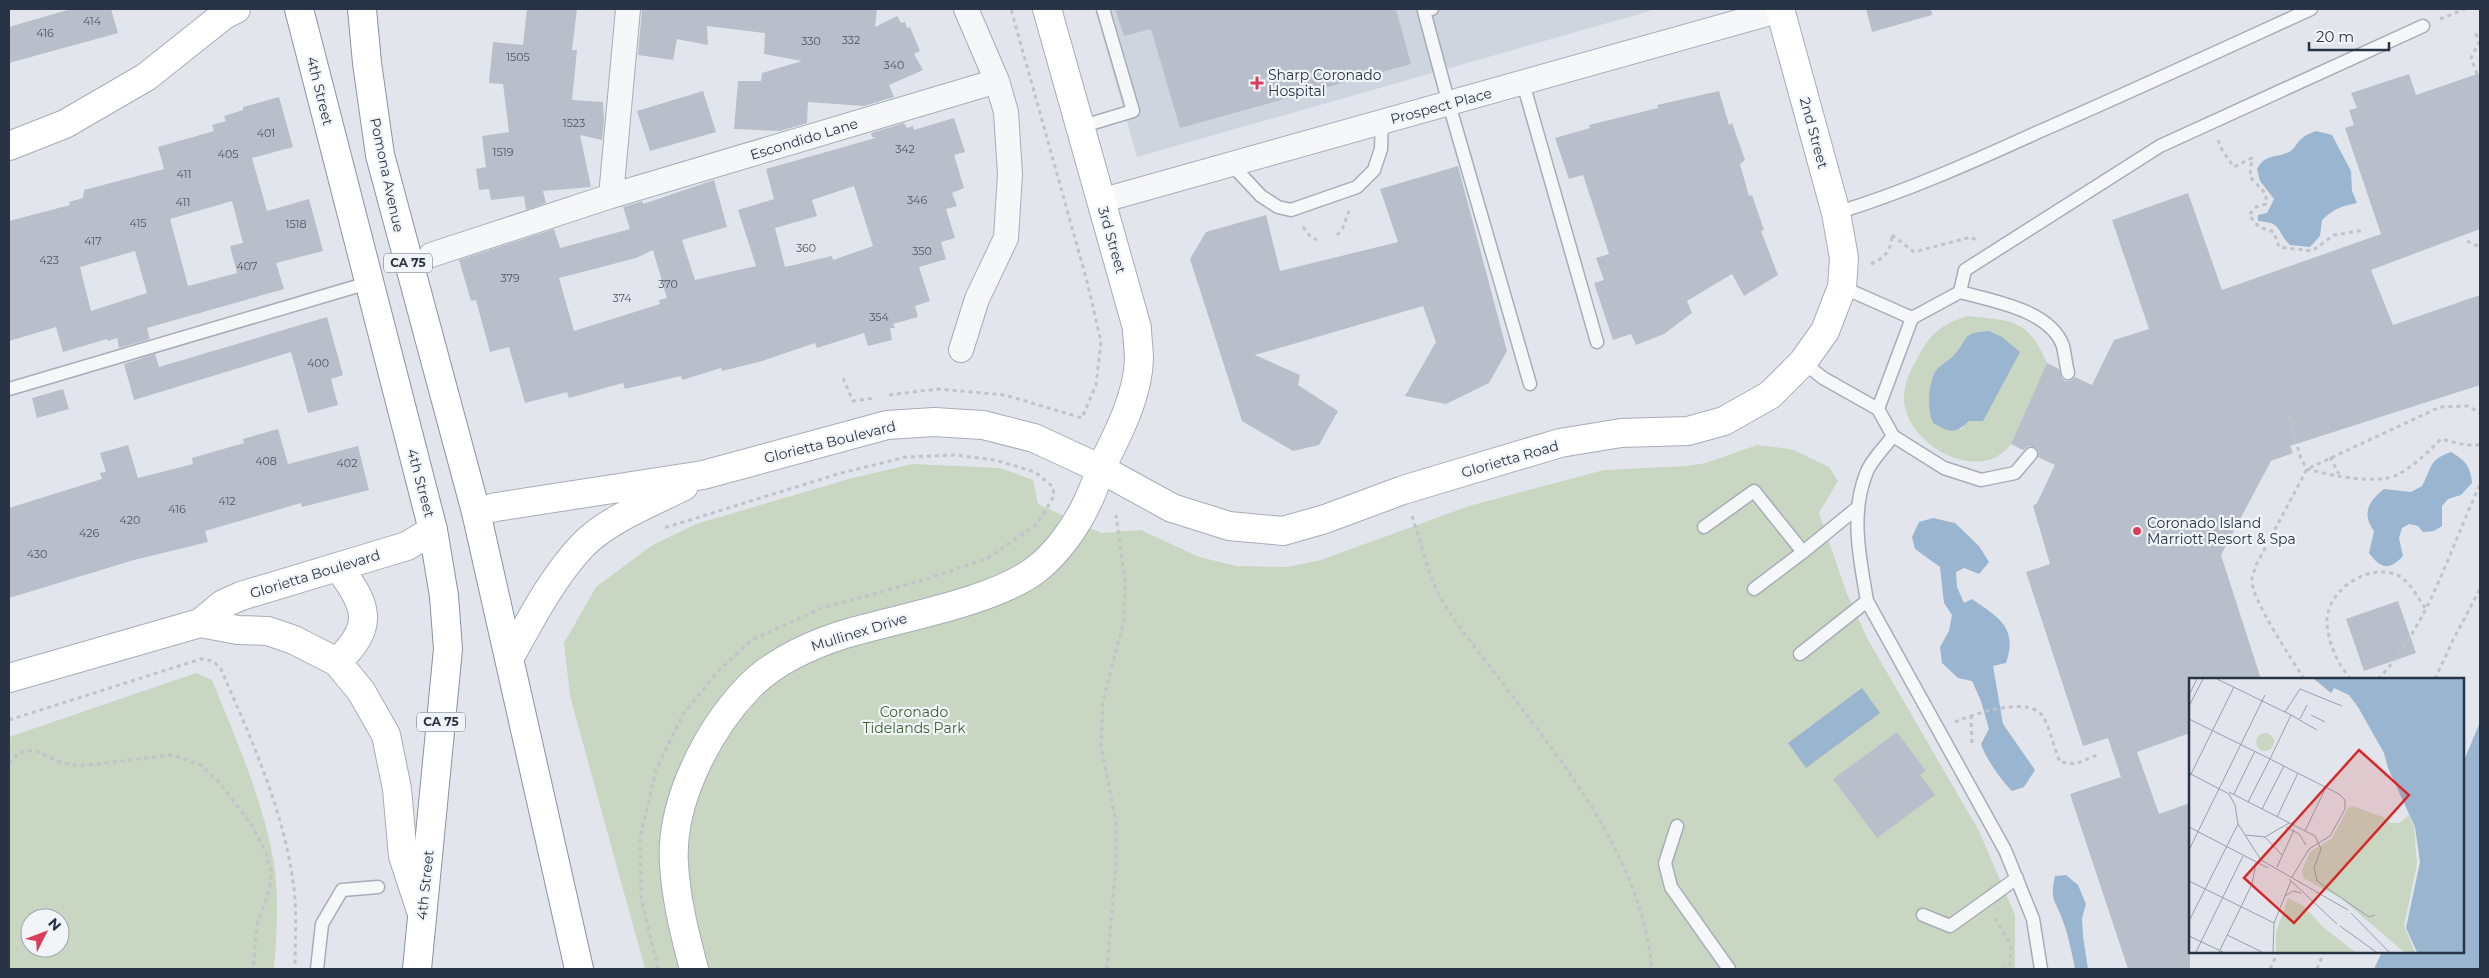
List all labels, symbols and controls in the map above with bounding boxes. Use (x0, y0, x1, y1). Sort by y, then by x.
house number: 414 (83, 14, 102, 28)
scale bar (2309, 20, 2389, 52)
house number: 416 (36, 26, 54, 40)
text: 20 m (2316, 27, 2354, 46)
house number: 332 (842, 33, 860, 47)
house number: 330 (801, 34, 821, 48)
house number: 1505 (506, 50, 530, 64)
street label: 4th Street (303, 55, 337, 128)
house number: 340 (884, 58, 904, 72)
place label: Sharp Coronado Hospital (1268, 66, 1382, 100)
marker: Sharp Coronado Hospital (1250, 76, 1264, 90)
street label: Prospect Place (1388, 84, 1494, 128)
street label: 2nd Street (1796, 95, 1832, 171)
street label: Escondido Lane (748, 114, 860, 164)
street label: Pomona Avenue (366, 116, 408, 234)
house number: 1523 (563, 116, 585, 130)
house number: 401 (257, 126, 275, 140)
house number: 342 (895, 142, 915, 156)
house number: 1519 (493, 145, 514, 159)
house number: 405 (218, 147, 238, 161)
house number: 411 (177, 167, 191, 181)
house number: 346 (907, 193, 927, 207)
house number: 411 (176, 195, 190, 209)
street label: 3rd Street (1094, 204, 1130, 276)
house number: 415 (129, 216, 147, 230)
house number: 1518 (285, 217, 307, 231)
house number: 417 (84, 234, 102, 248)
house number: 360 (796, 241, 816, 255)
house number: 350 (912, 244, 932, 258)
house number: 423 (39, 253, 59, 267)
road number: CA 75 (384, 254, 432, 272)
house number: 407 (237, 259, 257, 273)
house number: 379 (500, 271, 520, 285)
house number: 370 (658, 277, 678, 291)
house number: 374 (612, 291, 632, 305)
house number: 354 (869, 310, 890, 324)
house number: 400 (307, 356, 329, 370)
street label: Glorietta Boulevard (762, 417, 898, 467)
street label: Glorietta Road (1459, 436, 1561, 482)
street label: 4th Street (403, 447, 439, 520)
house number: 408 (255, 454, 277, 468)
house number: 402 (337, 456, 357, 470)
house number: 412 (218, 494, 236, 508)
house number: 416 (168, 502, 186, 516)
house number: 420 (120, 513, 140, 527)
place label: Coronado Island Marriott Resort & Spa (2147, 514, 2296, 548)
marker: Coronado Island Marriott Resort & Spa (2131, 525, 2143, 537)
house number: 426 (79, 526, 99, 540)
street label: Glorietta Boulevard (248, 546, 382, 602)
house number: 430 (27, 547, 47, 561)
street label: Mullinex Drive (809, 609, 909, 655)
inset map (2189, 678, 2464, 953)
park label: Coronado Tidelands Park (862, 703, 966, 737)
road number: CA 75 (417, 712, 465, 732)
street label: 4th Street (412, 849, 438, 921)
north arrow (20, 908, 70, 958)
text: N (44, 914, 65, 935)

